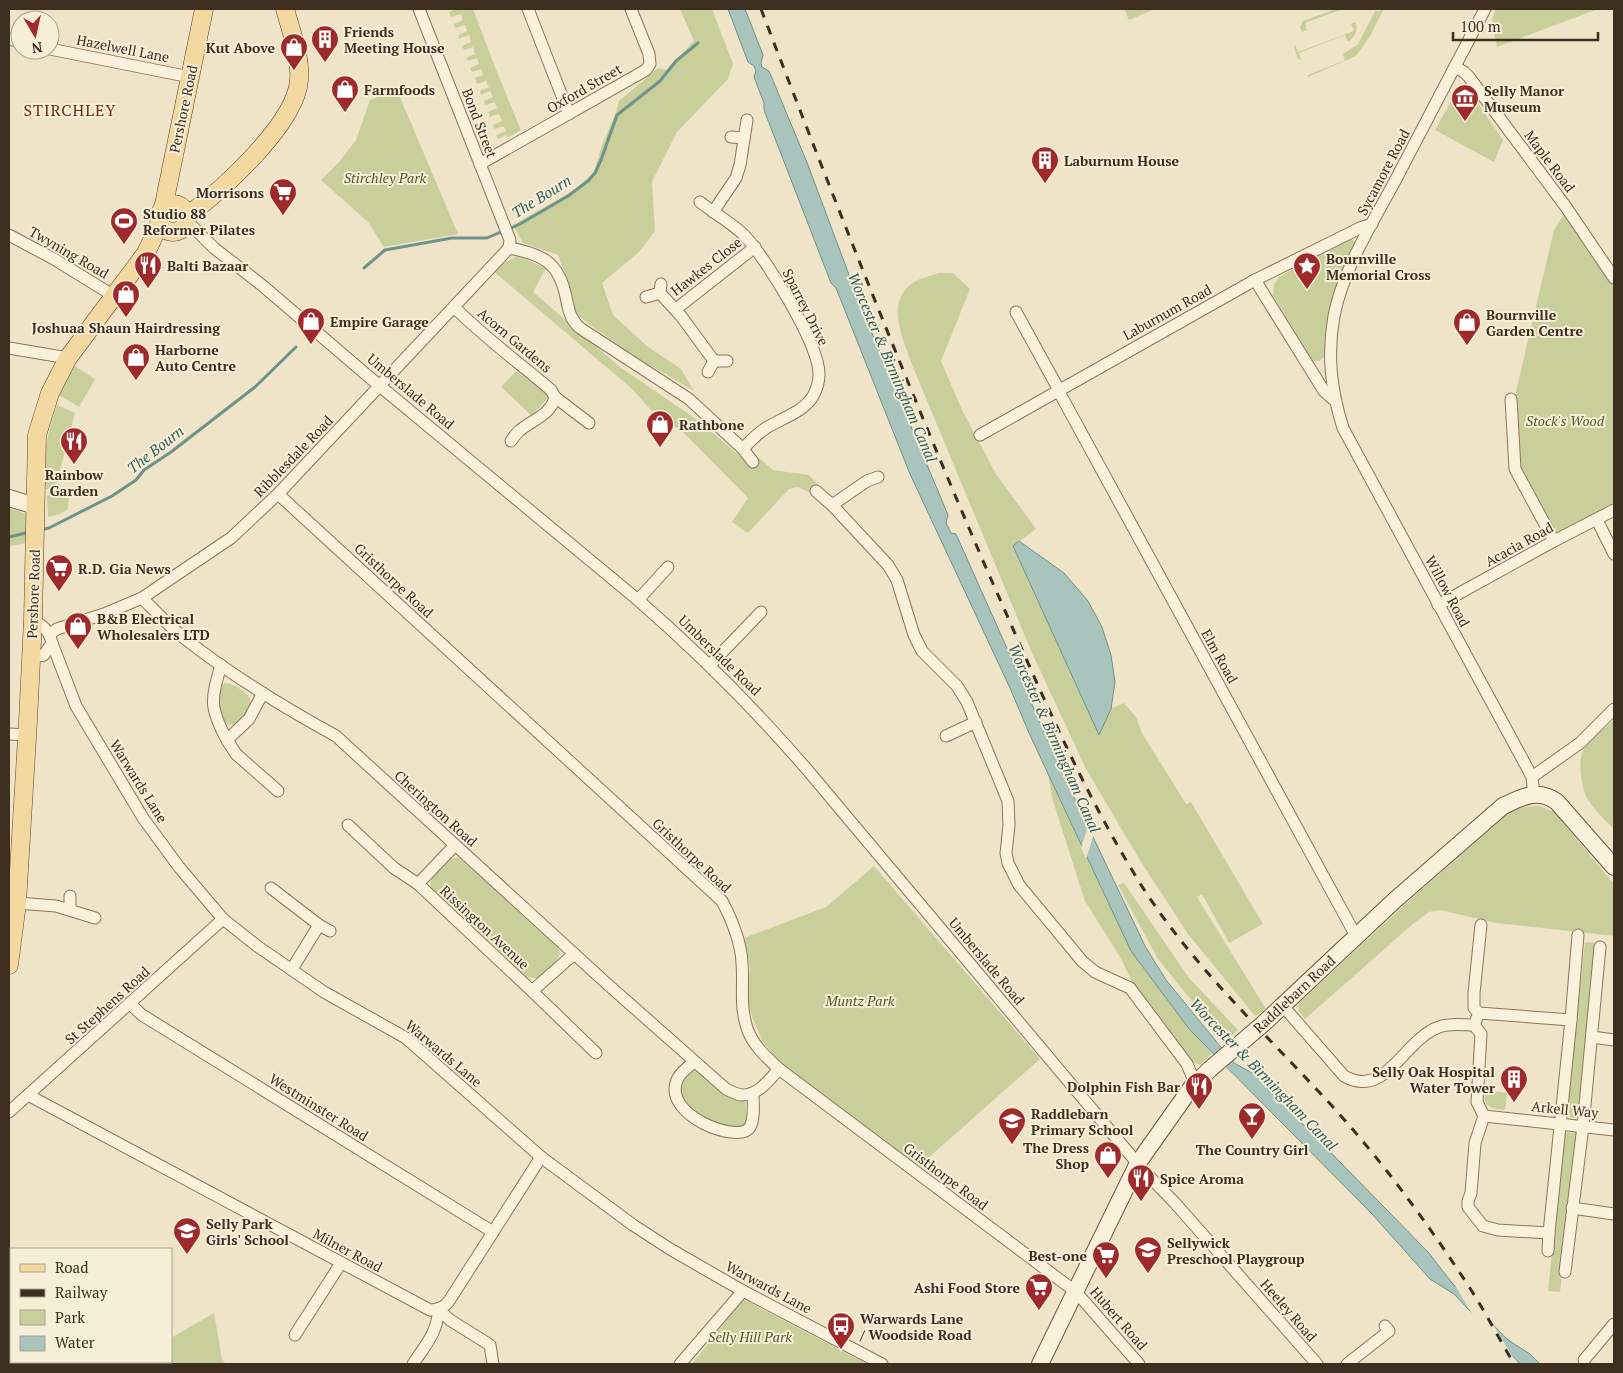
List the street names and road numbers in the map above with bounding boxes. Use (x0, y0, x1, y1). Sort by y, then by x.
street label: Hazelwell Lane (75, 30, 171, 66)
street label: Oxford Street (543, 58, 626, 117)
street label: Pershore Road (164, 63, 202, 155)
street label: Bond Street (458, 85, 502, 161)
street label: Sycamore Road (1352, 125, 1414, 218)
street label: Maple Road (1520, 126, 1580, 196)
street label: Twyning Road (26, 221, 113, 283)
street label: Hawkes Close (667, 232, 745, 300)
street label: Sparrey Drive (778, 265, 834, 349)
street label: Laburnum Road (1119, 280, 1215, 344)
street label: Acorn Gardens (474, 303, 556, 377)
street label: Umberslade Road (363, 349, 459, 433)
street label: Ribblesdale Road (249, 411, 337, 501)
street label: Acacia Road (1482, 517, 1557, 571)
street label: Gristhorpe Road (350, 538, 438, 622)
street label: Pershore Road (22, 549, 44, 639)
street label: Willow Road (1421, 552, 1475, 630)
street label: Umberslade Road (674, 611, 766, 700)
street label: Elm Road (1197, 626, 1243, 687)
street label: Warwards Lane (106, 736, 172, 826)
street label: Cherington Road (390, 766, 482, 850)
street label: Gristhorpe Road (648, 813, 736, 897)
street label: Rissington Avenue (436, 881, 534, 973)
street label: Umberslade Road (945, 913, 1029, 1009)
street label: Raddlebarn Road (1249, 951, 1339, 1037)
street label: St Stephens Road (60, 962, 154, 1048)
street label: Warwards Lane (402, 1015, 486, 1091)
street label: Westminster Road (266, 1069, 372, 1145)
street label: Arkell Way (1531, 1096, 1600, 1122)
street label: Gristhorpe Road (900, 1138, 992, 1214)
street label: Milner Road (310, 1224, 386, 1276)
street label: Warwards Lane (723, 1256, 815, 1318)
street label: Heeley Road (1257, 1275, 1322, 1345)
street label: Hubert Road (1086, 1282, 1152, 1354)

